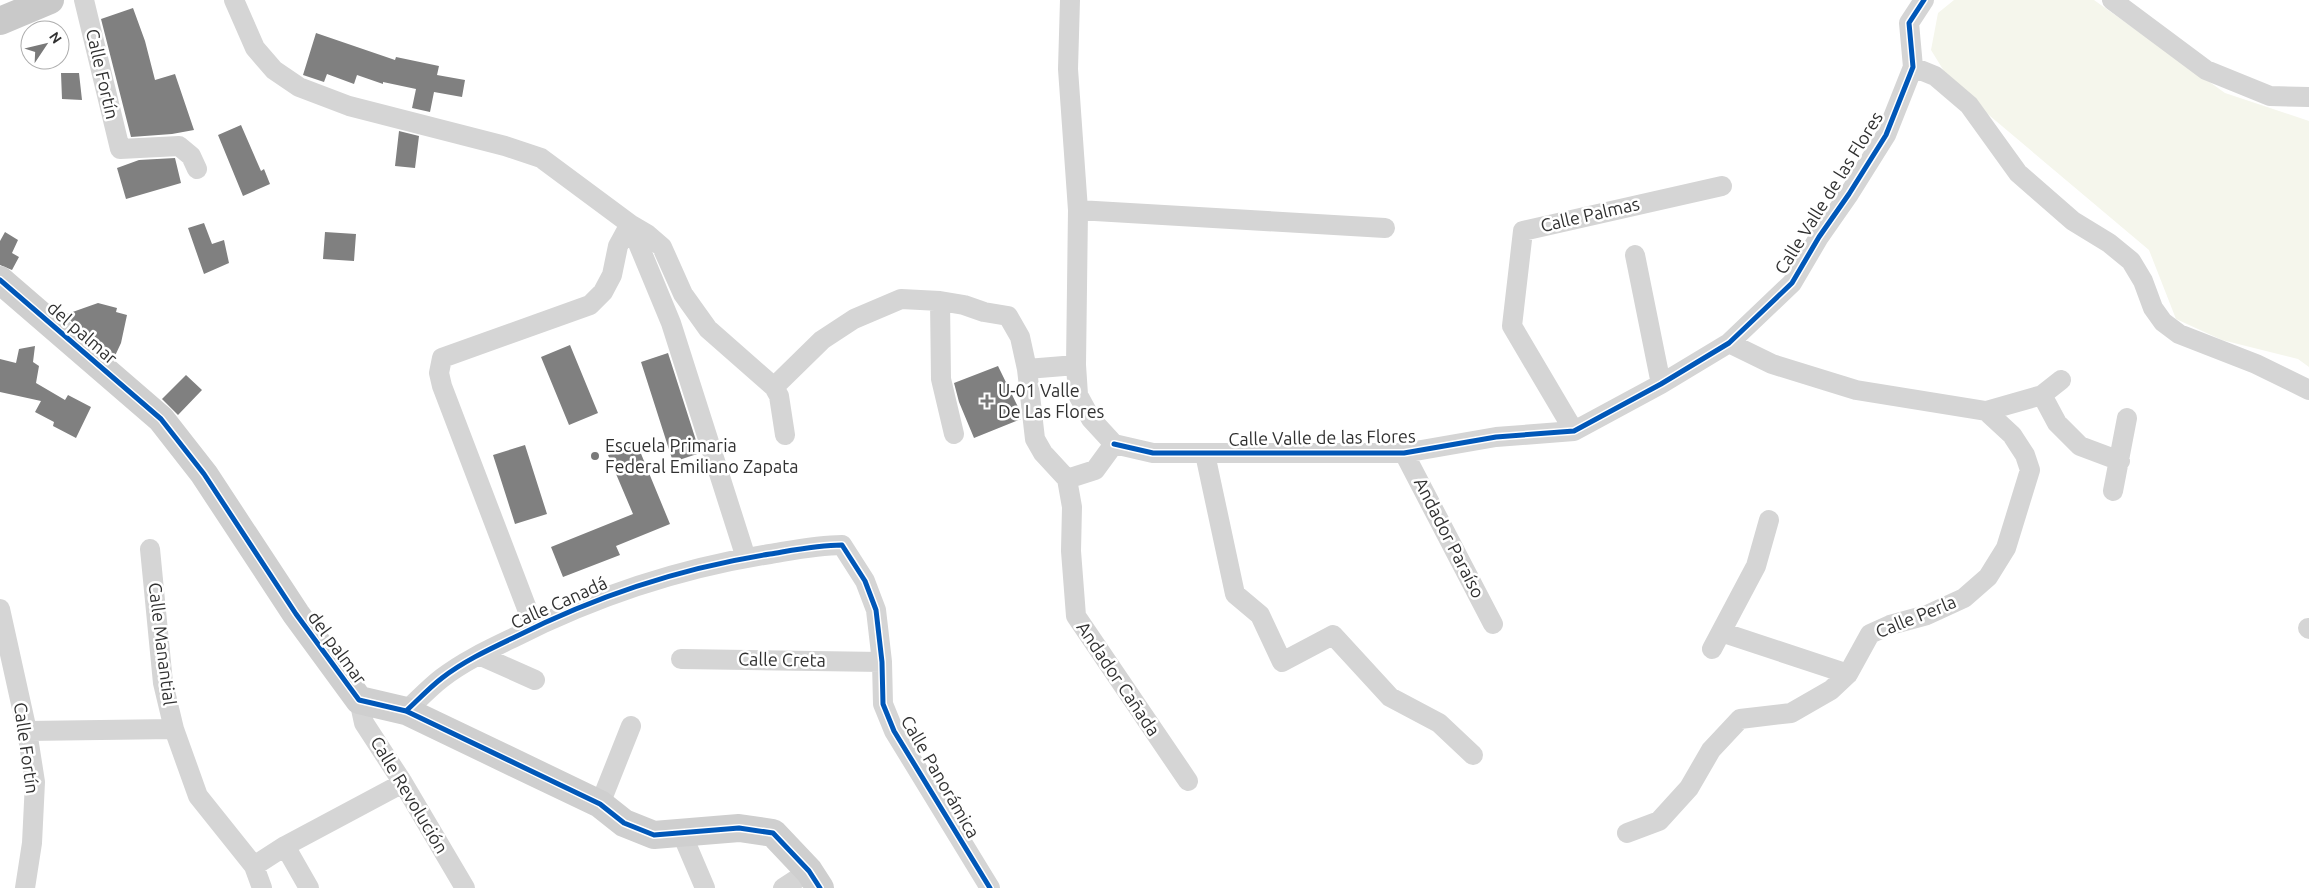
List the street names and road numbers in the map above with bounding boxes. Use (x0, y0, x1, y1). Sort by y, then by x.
street label: Calle Fortín (83, 27, 123, 121)
street label: Calle Valle de las Flores (1770, 108, 1886, 277)
street label: Calle Palmas (1538, 193, 1641, 235)
street label: del palmar (44, 297, 122, 368)
street label: Calle Valle de las Flores (1228, 425, 1416, 449)
street label: Andador Paraíso (1411, 474, 1489, 601)
street label: Calle Canadá (507, 572, 610, 632)
street label: Calle Manantial (146, 581, 181, 707)
street label: Calle Perla (1872, 591, 1959, 641)
street label: del palmar (305, 607, 371, 688)
street label: Andador Cañada (1073, 618, 1164, 739)
street label: Calle Creta (738, 648, 826, 670)
street label: Calle Fortín (11, 701, 43, 795)
street label: Calle Panorámica (898, 712, 984, 841)
street label: Calle Revolución (367, 732, 453, 857)

